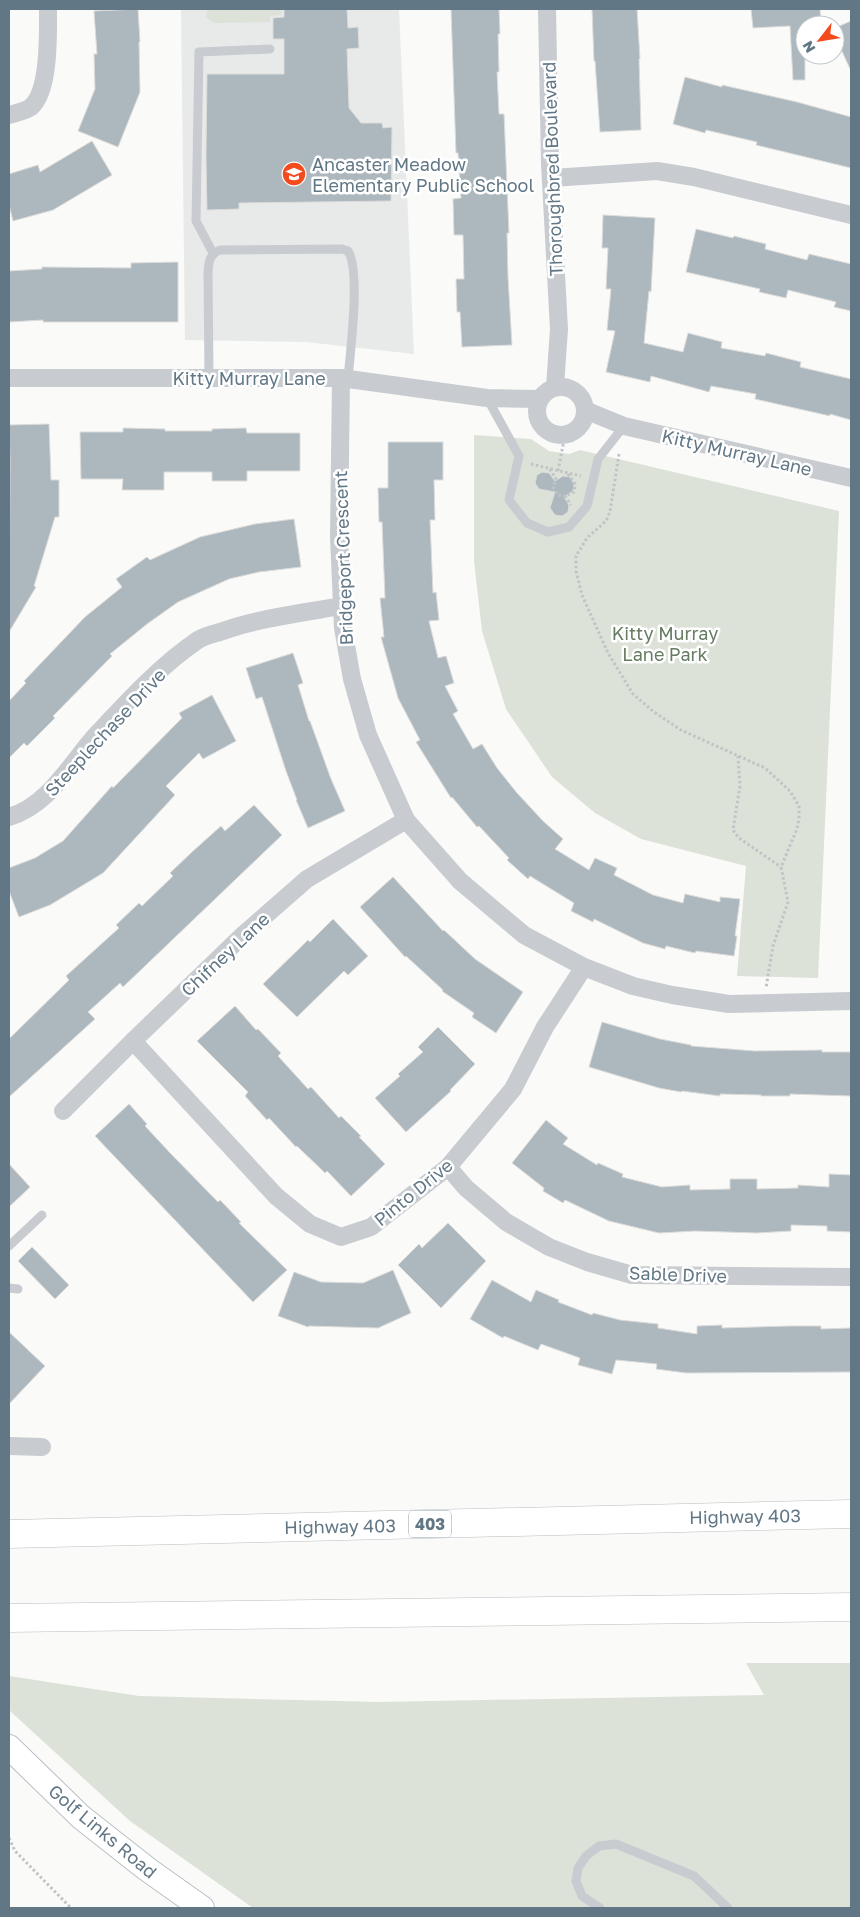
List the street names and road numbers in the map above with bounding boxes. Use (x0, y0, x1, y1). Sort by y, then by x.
street label: Thoroughbred Boulevard (537, 61, 567, 277)
street label: Kitty Murray Lane (172, 367, 326, 389)
street label: Kitty Murray Lane (660, 424, 814, 480)
street label: Bridgeport Crescent (329, 470, 357, 646)
street label: Steeplechase Drive (40, 664, 170, 800)
street label: Chifney Lane (176, 908, 274, 1000)
street label: Pinto Drive (369, 1154, 457, 1230)
street label: Sable Drive (629, 1261, 727, 1287)
street label: Highway 403 (689, 1504, 801, 1528)
road number: 403 (409, 1510, 451, 1538)
street label: Highway 403 (284, 1514, 396, 1538)
street label: Golf Links Road (44, 1779, 162, 1883)

